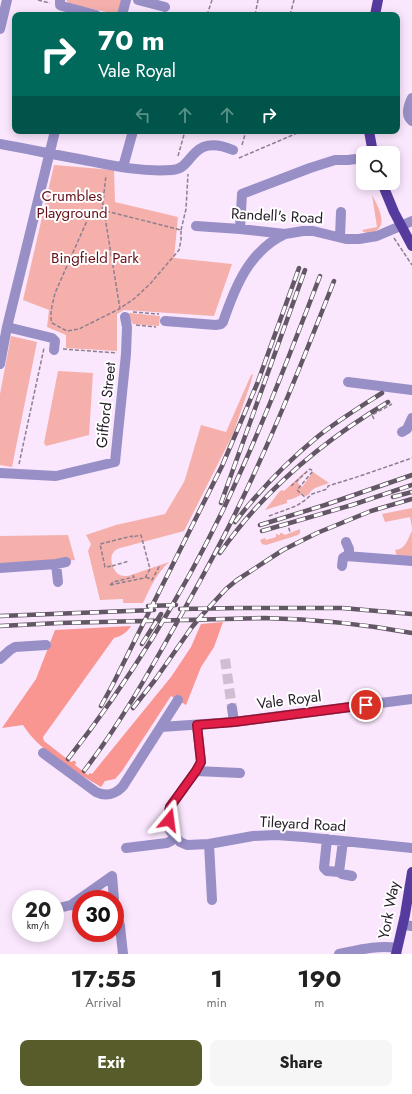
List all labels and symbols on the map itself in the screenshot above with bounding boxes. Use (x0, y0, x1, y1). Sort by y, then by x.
park label: Crumbles Playground (36, 185, 108, 224)
street label: Randell's Road (230, 203, 324, 229)
park label: Bingfield Park (51, 247, 139, 269)
street label: Gifford Street (91, 361, 121, 449)
street label: Vale Royal (255, 685, 323, 715)
pin (349, 688, 383, 722)
position arrow (148, 799, 190, 841)
street label: Tileyard Road (259, 811, 347, 837)
street label: York Way (373, 879, 405, 941)
speed limit sign: 30 (72, 890, 124, 942)

